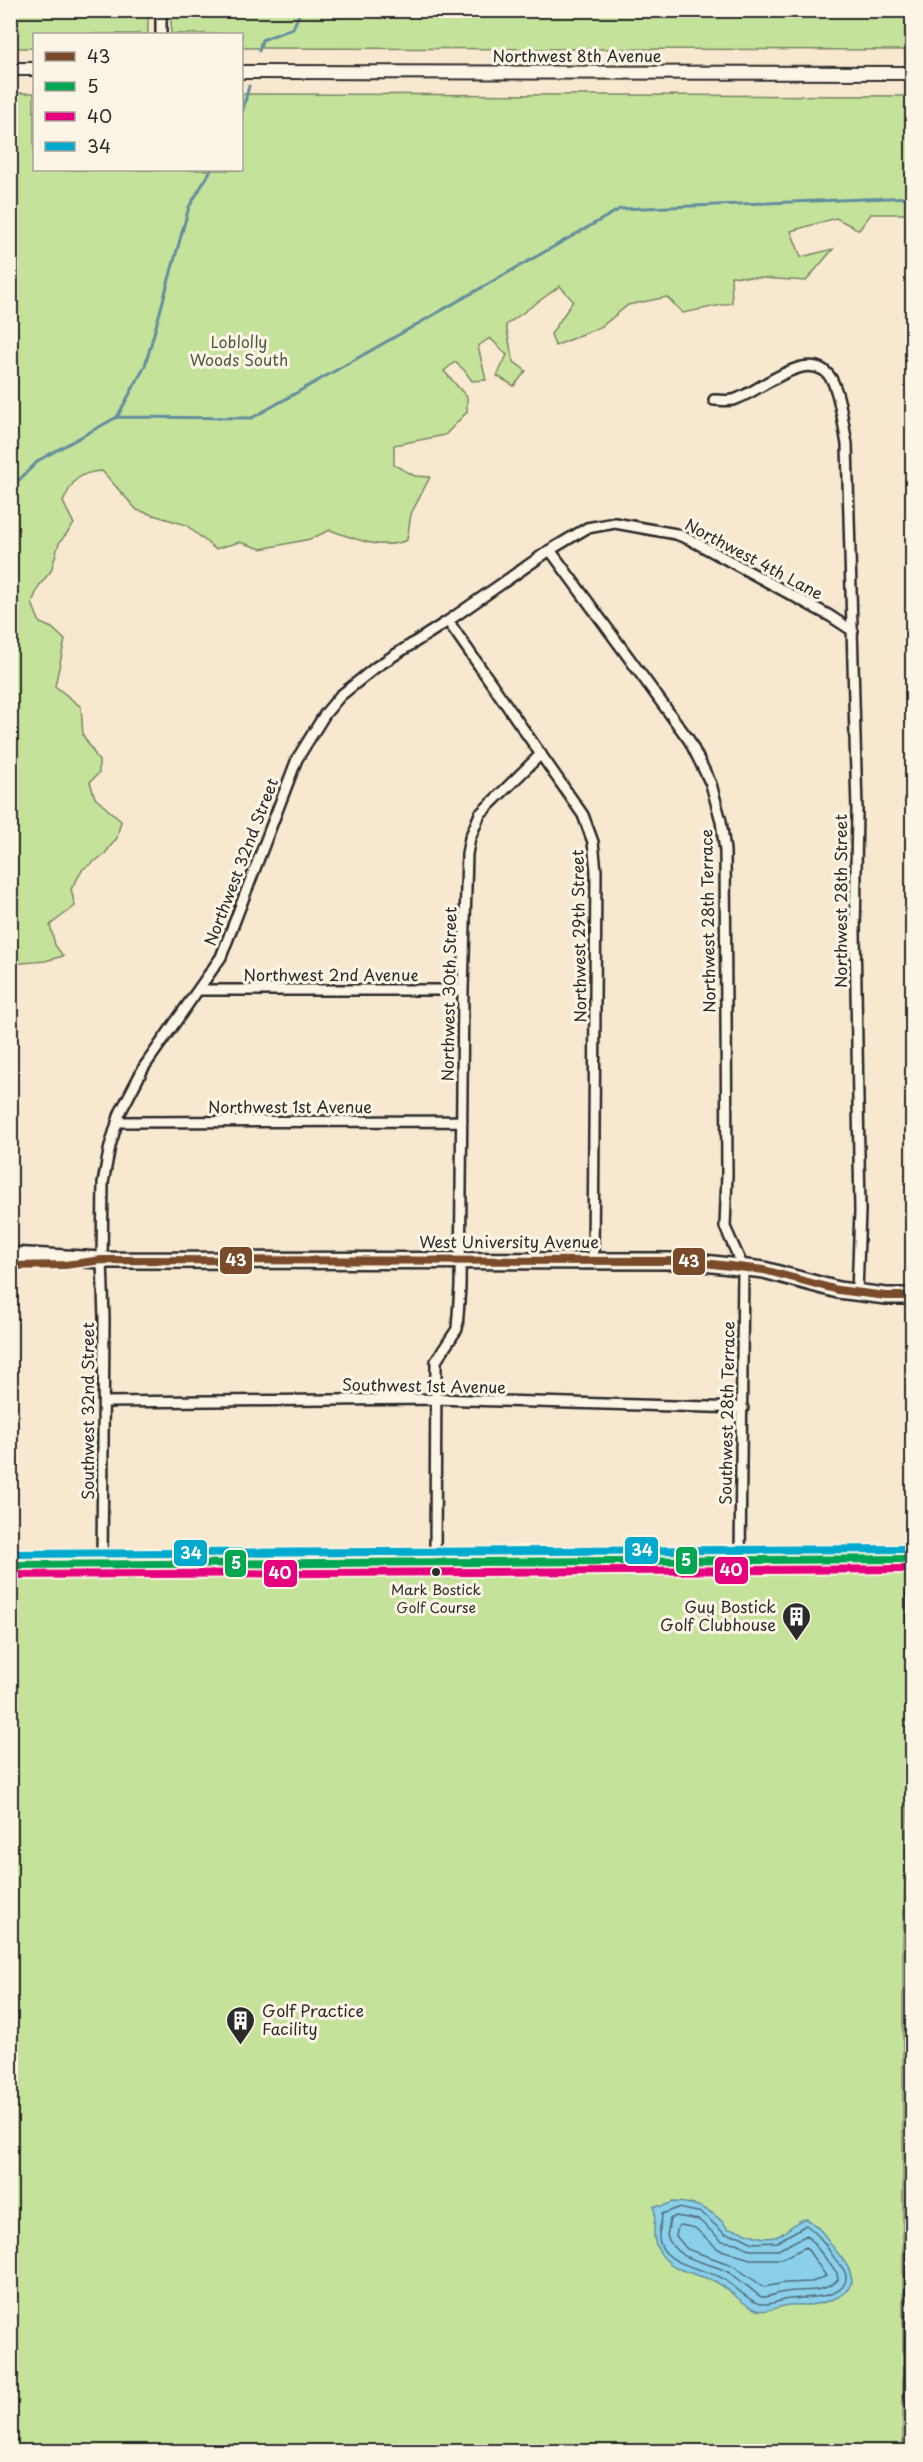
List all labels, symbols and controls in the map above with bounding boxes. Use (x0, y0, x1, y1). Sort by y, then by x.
legend (33, 33, 243, 171)
text: 43 (87, 42, 110, 69)
street label: Northwest 8th Avenue (493, 43, 662, 67)
text: 5 (87, 72, 99, 99)
text: 40 (87, 102, 112, 129)
text: 34 (87, 132, 111, 159)
park label: Loblolly Woods South (190, 329, 288, 371)
street label: Northwest 4th Lane (681, 512, 828, 605)
street label: Northwest 32nd Street (197, 774, 283, 949)
street label: Northwest 28th Street (828, 814, 852, 988)
street label: Northwest 28th Terrace (693, 829, 721, 1013)
street label: Northwest 29th Street (564, 849, 592, 1023)
street label: Northwest 30th Street (434, 906, 462, 1082)
street label: Northwest 2nd Avenue (244, 962, 418, 986)
street label: Northwest 1st Avenue (208, 1094, 372, 1118)
street label: West University Avenue (419, 1229, 599, 1253)
line badge: 43 (219, 1246, 253, 1275)
text: 43 (225, 1247, 247, 1271)
line badge: 43 (672, 1247, 706, 1276)
text: 43 (678, 1248, 700, 1272)
street label: Southwest 28th Terrace (712, 1321, 740, 1505)
street label: Southwest 32nd Street (75, 1322, 99, 1500)
street label: Southwest 1st Avenue (342, 1372, 506, 1398)
line badge: 34 (624, 1536, 659, 1565)
text: 34 (631, 1537, 653, 1561)
line badge: 34 (173, 1539, 208, 1567)
text: 34 (180, 1540, 202, 1564)
line badge: 5 (675, 1546, 698, 1575)
text: 5 (681, 1547, 691, 1571)
line badge: 5 (224, 1549, 247, 1578)
text: 5 (231, 1550, 241, 1574)
line badge: 40 (714, 1556, 749, 1585)
text: 40 (720, 1557, 743, 1581)
line badge: 40 (263, 1559, 298, 1588)
text: 40 (269, 1560, 292, 1584)
marker: Mark Bostick Golf Course (430, 1566, 442, 1578)
place label: Mark Bostick Golf Course (391, 1579, 481, 1618)
place label: Guy Bostick Golf Clubhouse (660, 1594, 776, 1636)
building icon: Guy Bostick Golf Clubhouse (781, 1600, 813, 1642)
place label: Golf Practice Facility (262, 1998, 364, 2040)
building icon: Golf Practice Facility (225, 2004, 257, 2046)

